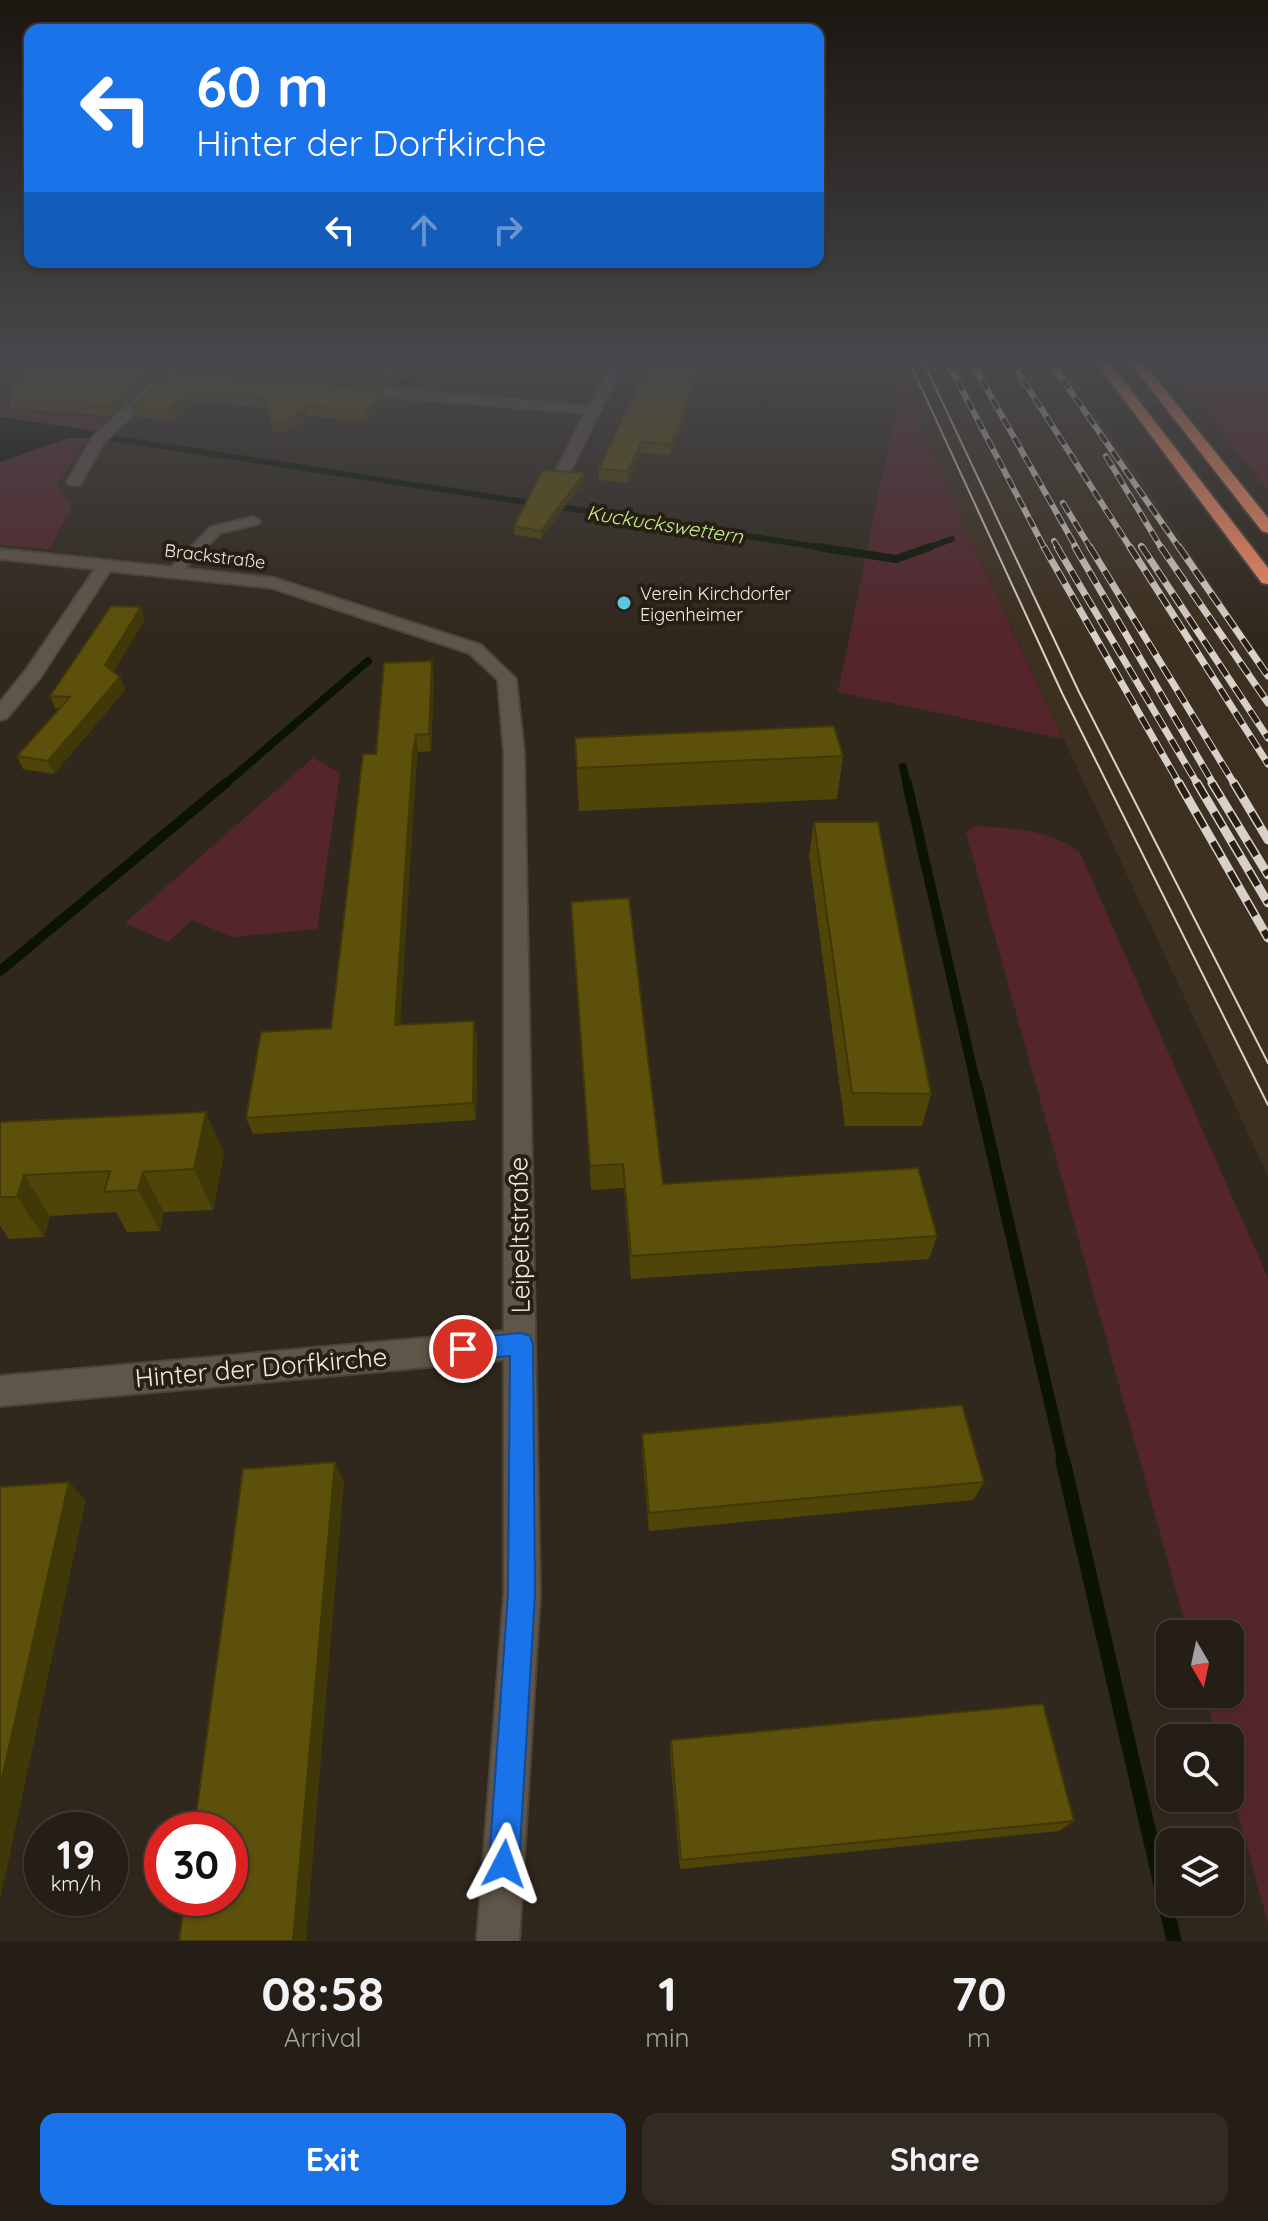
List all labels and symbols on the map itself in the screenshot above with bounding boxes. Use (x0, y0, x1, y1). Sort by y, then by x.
water label: Kuckuckswettern (585, 499, 745, 549)
street label: Brackstraße (163, 538, 267, 574)
place label: Verein Kirchdorfer Eigenheimer (640, 582, 791, 626)
marker: Verein Kirchdorfer Eigenheimer (615, 594, 633, 612)
street label: Leipeltstraße (501, 1156, 537, 1314)
pin (429, 1315, 497, 1383)
street label: Hinter der Dorfkirche (133, 1340, 389, 1394)
north arrow (1156, 1620, 1244, 1708)
speed limit sign: 30 (144, 1812, 248, 1916)
position arrow (462, 1822, 546, 1906)

